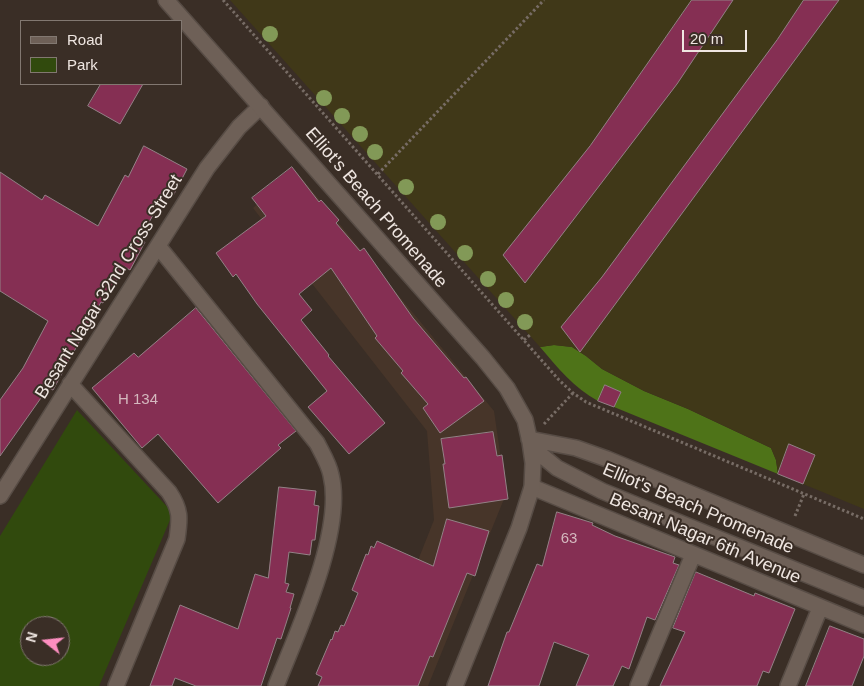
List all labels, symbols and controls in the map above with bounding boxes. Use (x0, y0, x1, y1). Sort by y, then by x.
legend (20, 20, 182, 85)
scale bar (684, 20, 749, 52)
text: 20 m (690, 30, 723, 47)
text: Road (67, 31, 103, 48)
text: Park (67, 56, 98, 73)
street label: Elliot's Beach Promenade (300, 123, 452, 293)
street label: Besant Nagar 32nd Cross Street (31, 171, 187, 403)
house number: H 134 (118, 391, 158, 409)
street label: Elliot's Beach Promenade (599, 459, 797, 559)
street label: Besant Nagar 6th Avenue (606, 489, 804, 589)
house number: 63 (561, 530, 577, 548)
north arrow (20, 616, 70, 666)
text: N (22, 630, 41, 644)

